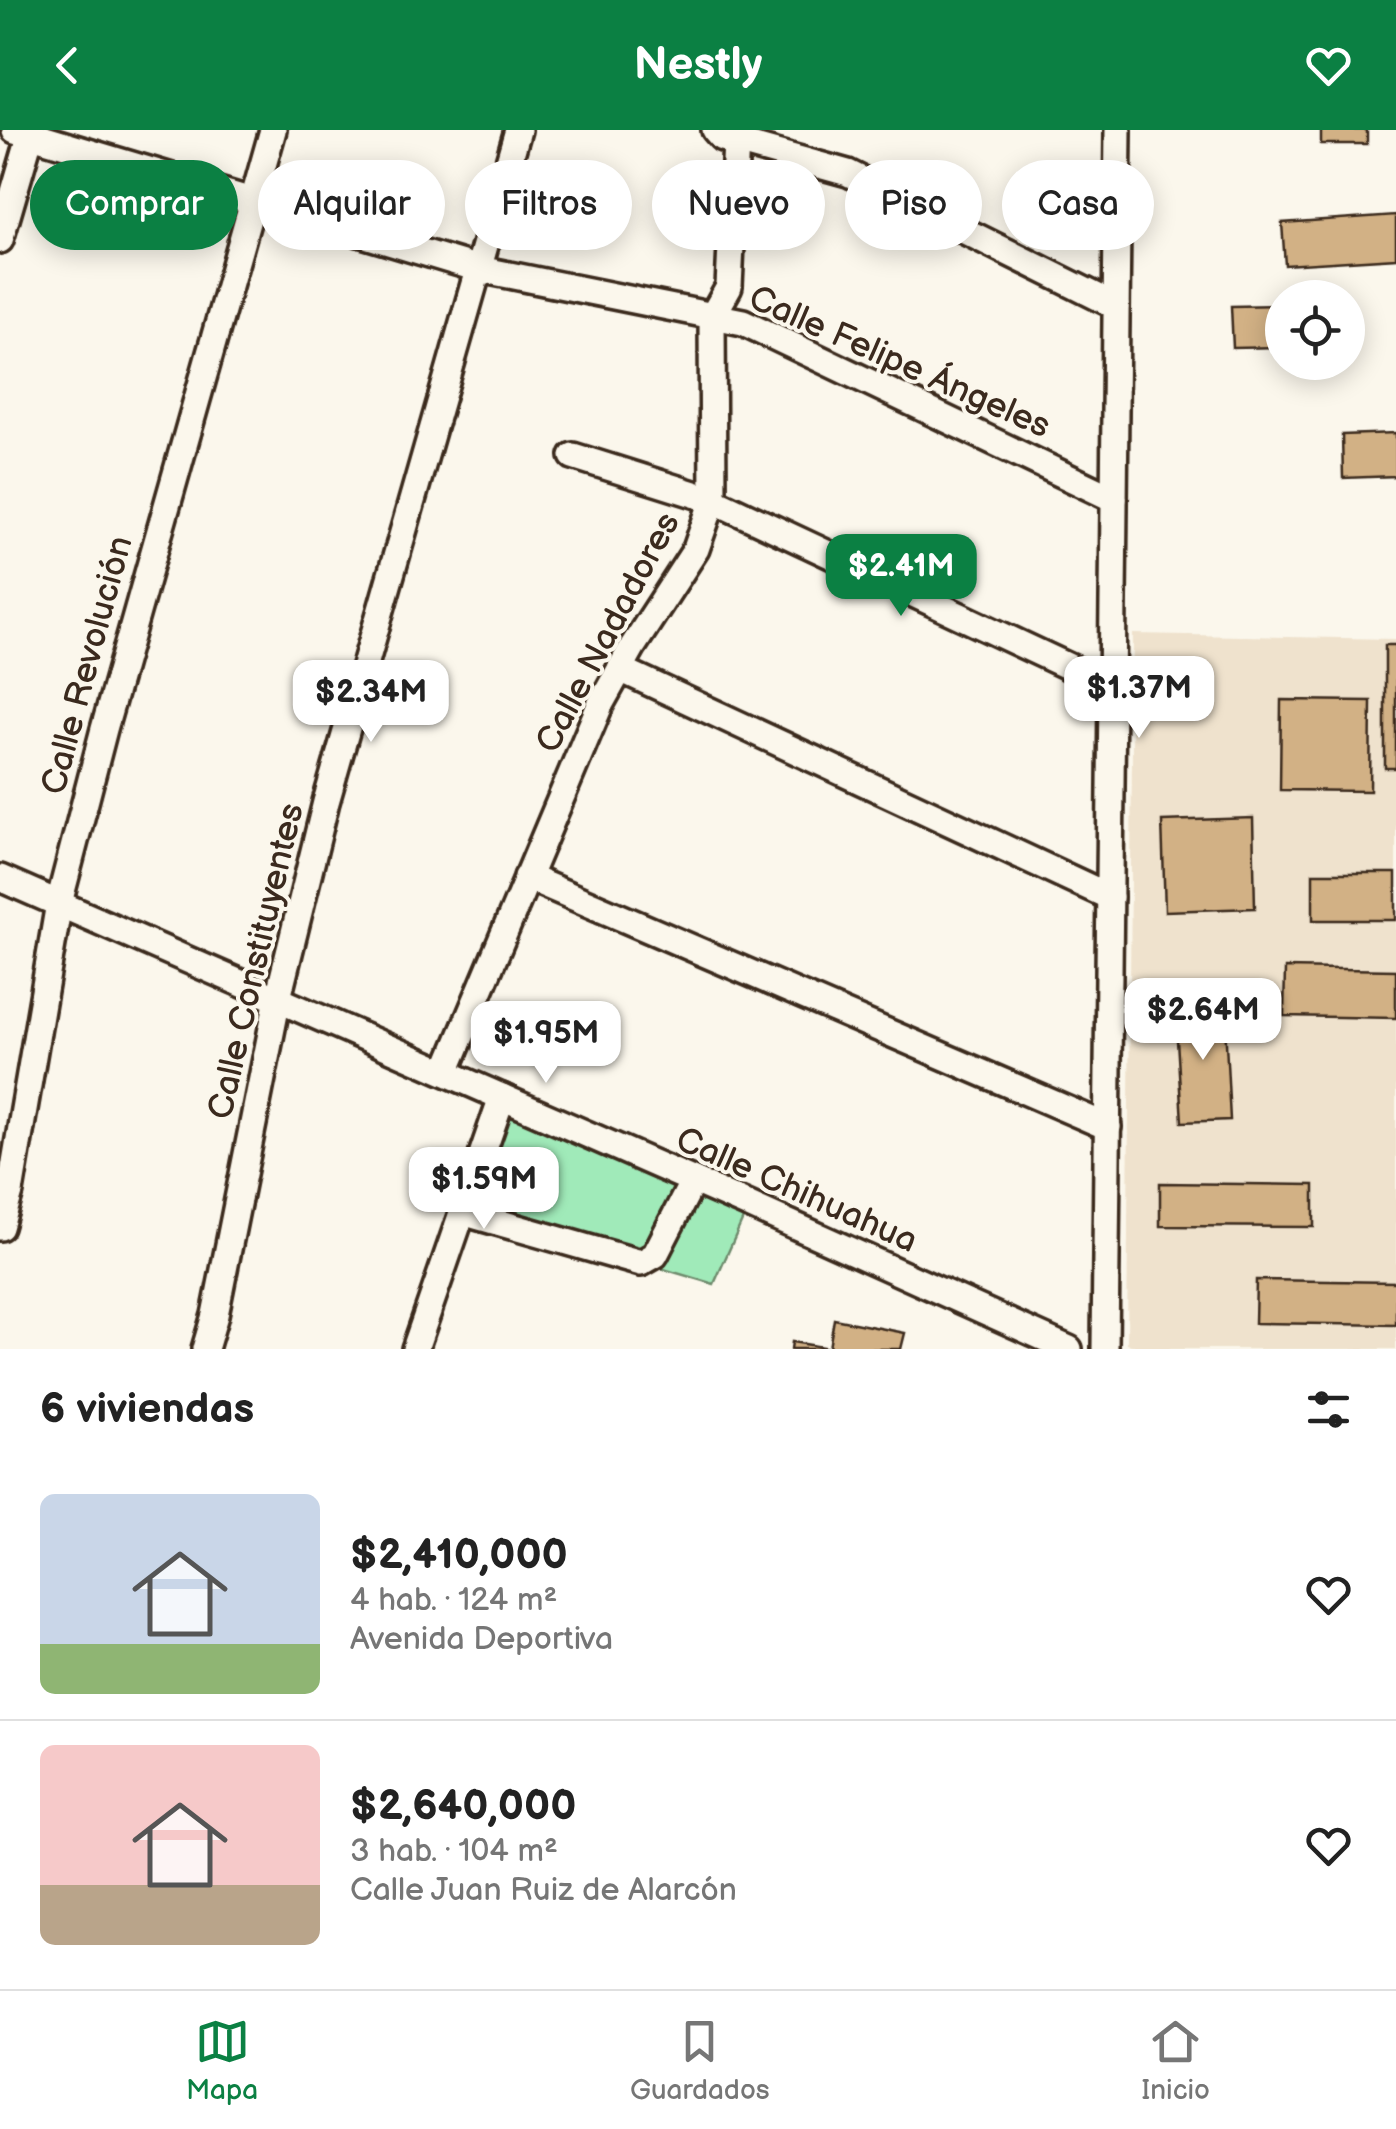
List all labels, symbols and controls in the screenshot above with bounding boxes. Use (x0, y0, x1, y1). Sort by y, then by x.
icon: back (40, 38, 95, 93)
text: Nestly (634, 38, 762, 93)
icon: heart (1301, 38, 1356, 93)
chip: Comprar (30, 160, 238, 250)
chip: Alquilar (258, 160, 445, 250)
chip: Filtros (465, 160, 632, 250)
chip: Nuevo (652, 160, 825, 250)
chip: Piso (845, 160, 982, 250)
chip: Casa (1002, 160, 1154, 250)
street label: Calle Felipe Ángeles (742, 276, 1057, 448)
map controls (1265, 280, 1365, 380)
button: locate (1265, 280, 1365, 380)
street label: Calle Nadadores (527, 505, 690, 760)
street label: Calle Revolución (32, 531, 143, 799)
pin: $2.41M (820, 534, 982, 619)
text: $2.41M (848, 547, 954, 586)
pin: $1.37M (1058, 656, 1220, 741)
pin: $2.34M (290, 660, 452, 745)
text: $1.37M (1086, 669, 1192, 708)
text: $2.34M (315, 673, 427, 712)
street label: Calle Constituyentes (199, 799, 314, 1124)
pin: $2.64M (1122, 978, 1284, 1063)
text: $2.64M (1146, 991, 1260, 1030)
pin: $1.95M (465, 1001, 627, 1086)
text: $1.95M (493, 1014, 599, 1053)
street label: Calle Chihuahua (669, 1118, 924, 1263)
pin: $1.59M (403, 1147, 565, 1232)
text: $1.59M (431, 1160, 537, 1199)
icon: filters (1301, 1382, 1356, 1437)
text: 6 viviendas (40, 1384, 254, 1435)
text: $2,410,000 (350, 1530, 568, 1581)
icon: home (120, 1534, 240, 1654)
icon: heart (1301, 1567, 1356, 1622)
text: 4 hab. · 124 m² (350, 1581, 557, 1620)
text: Avenida Deportiva (350, 1620, 613, 1659)
text: $2,640,000 (350, 1781, 576, 1832)
icon: home (120, 1785, 240, 1905)
icon: heart (1301, 1818, 1356, 1873)
text: 3 hab. · 104 m² (350, 1832, 558, 1871)
text: Calle Juan Ruiz de Alarcón (350, 1871, 737, 1910)
tab: Mapa (186, 2014, 258, 2107)
tab: Guardados (630, 2014, 770, 2107)
tab: Inicio (1142, 2014, 1210, 2107)

